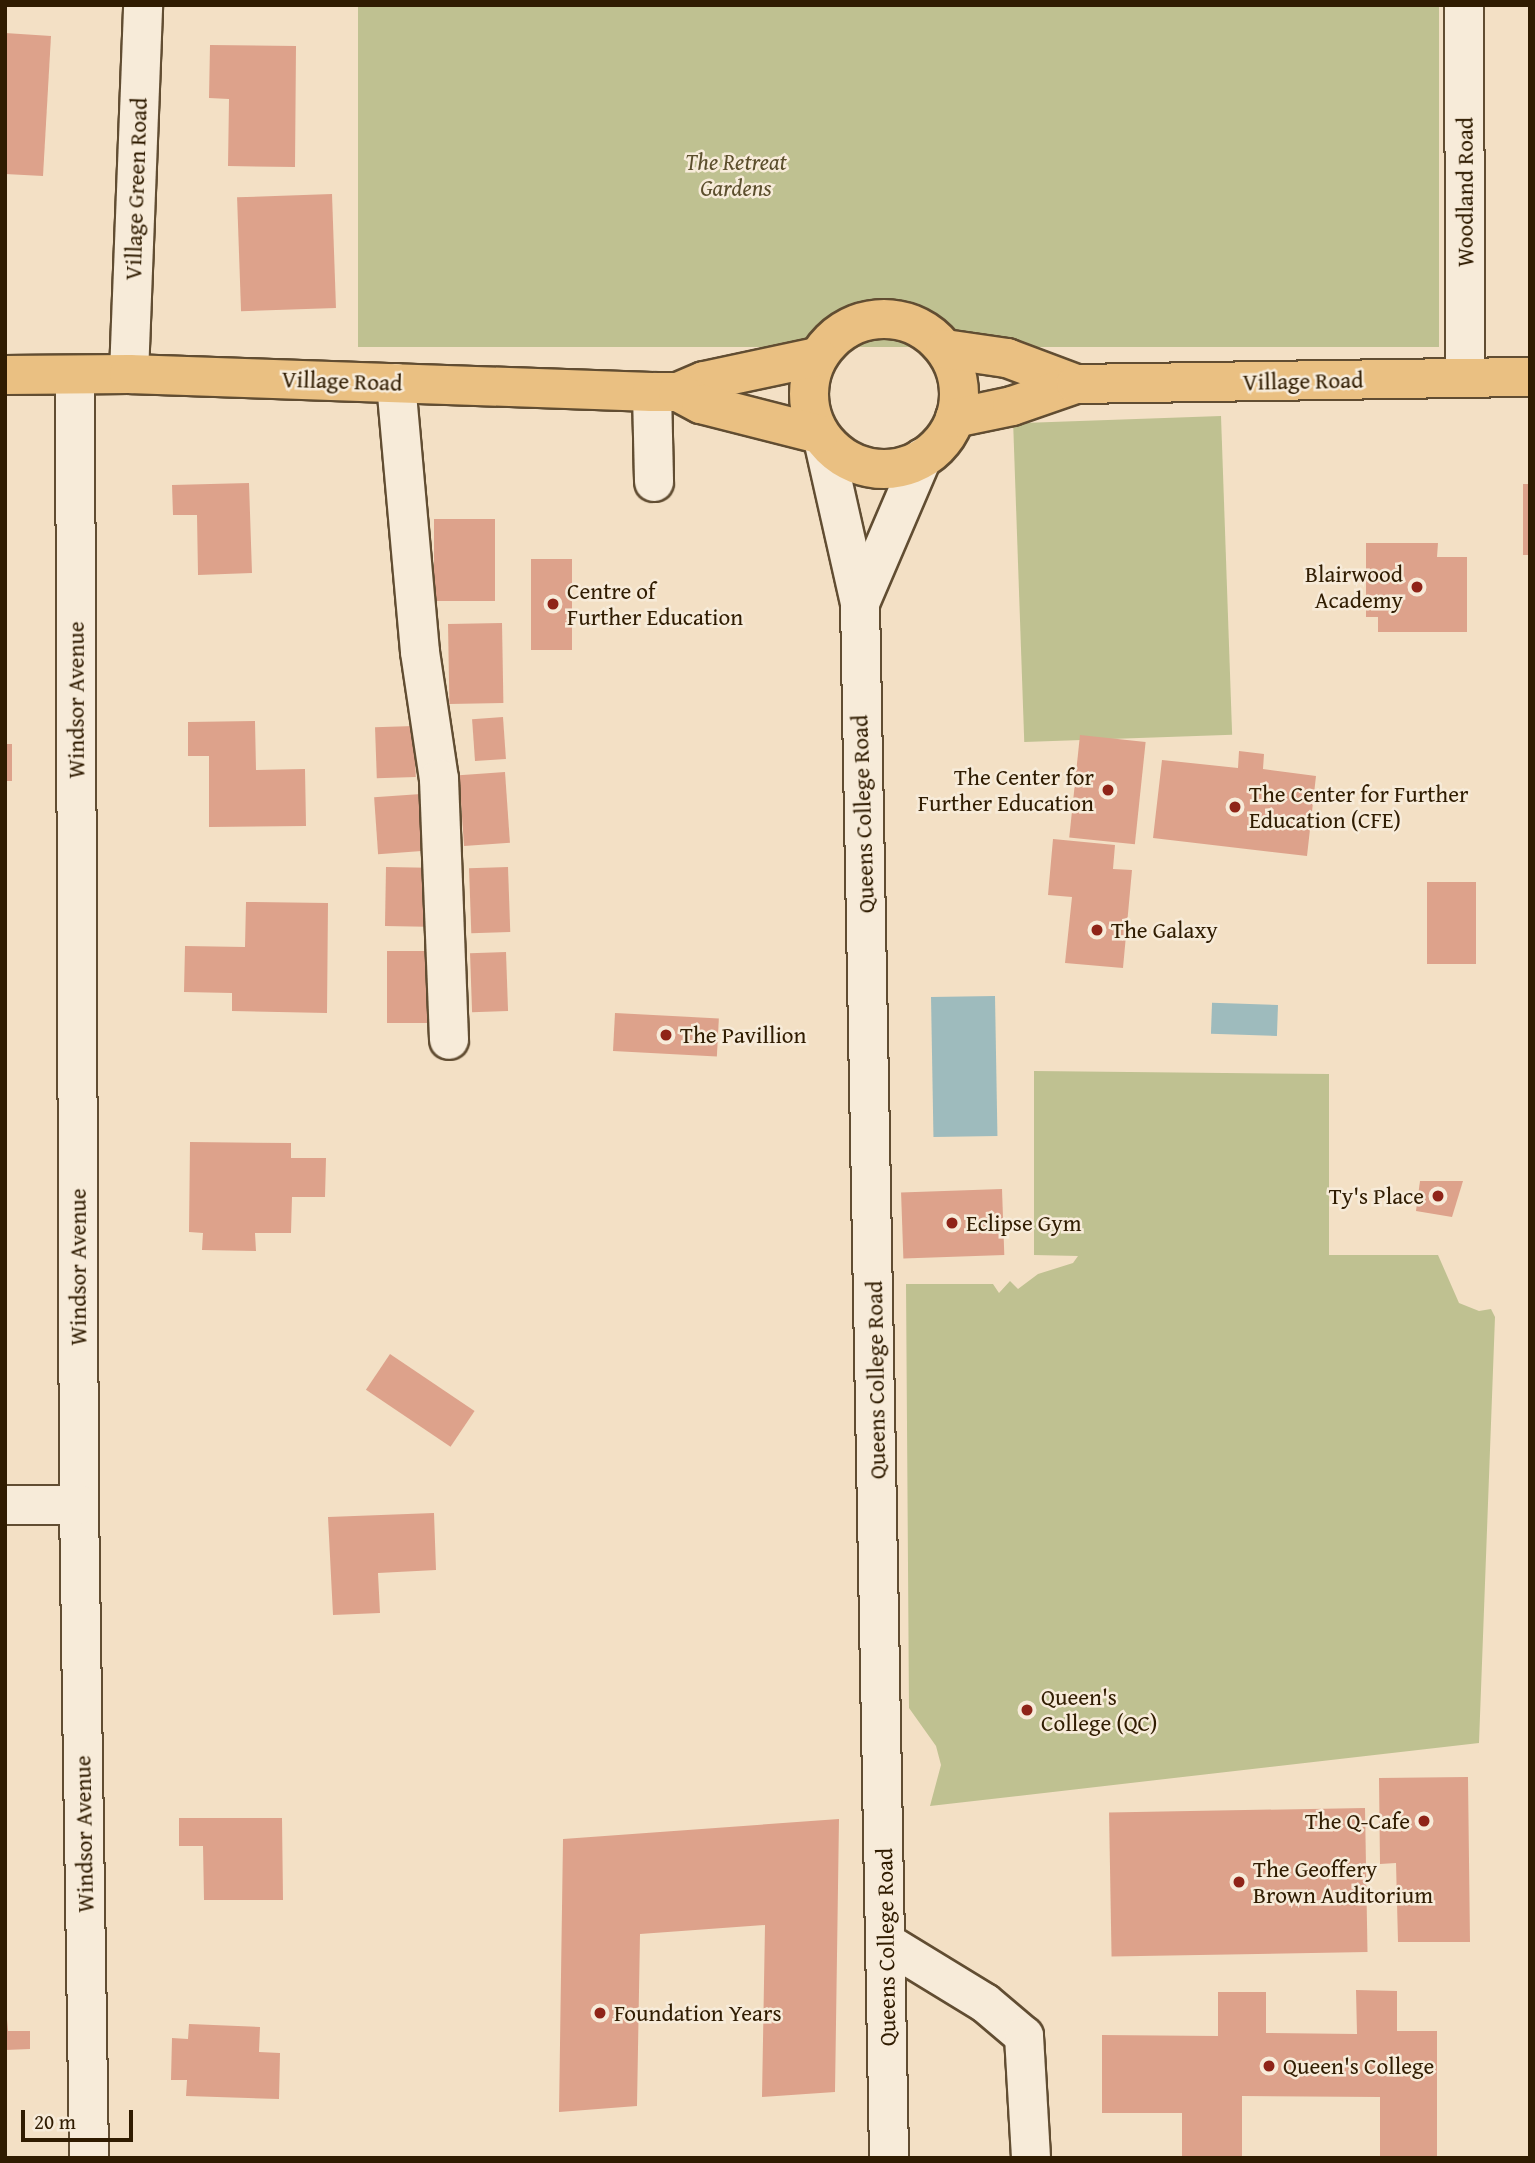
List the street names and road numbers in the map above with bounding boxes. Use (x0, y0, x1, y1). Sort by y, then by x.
street label: Village Green Road (119, 97, 153, 281)
street label: Woodland Road (1451, 117, 1479, 267)
street label: Village Road (281, 365, 403, 397)
street label: Village Road (1242, 366, 1364, 396)
street label: Windsor Avenue (62, 621, 90, 779)
street label: Queens College Road (846, 714, 880, 914)
street label: Windsor Avenue (64, 1188, 92, 1346)
street label: Queens College Road (860, 1281, 892, 1479)
street label: Windsor Avenue (69, 1755, 99, 1913)
street label: Queens College Road (870, 1848, 902, 2046)

